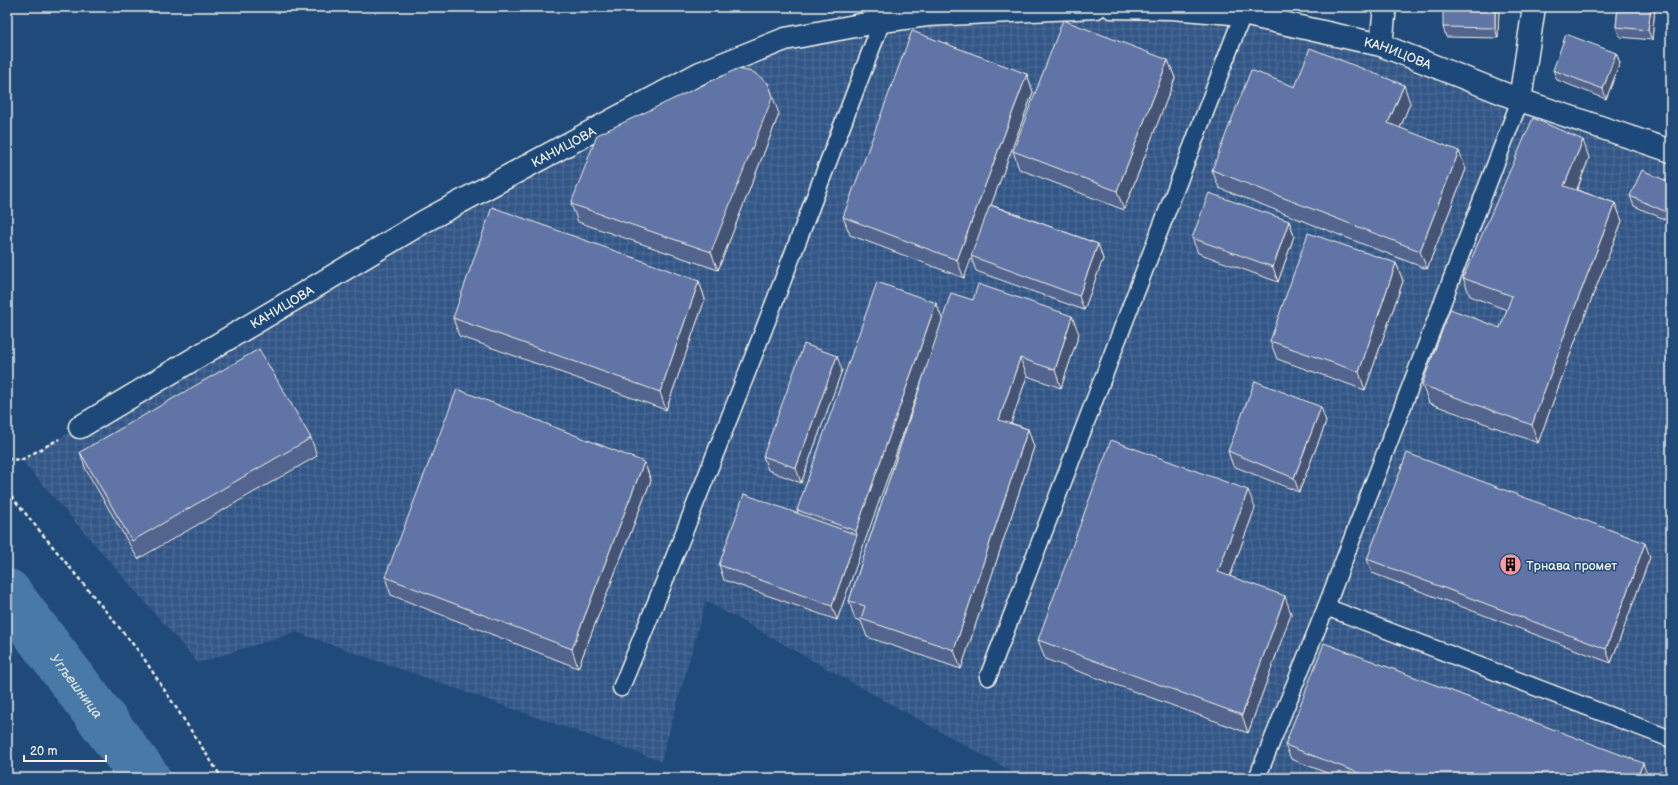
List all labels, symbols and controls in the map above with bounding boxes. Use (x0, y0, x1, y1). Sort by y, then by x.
street label: КАНИЦОВА (1362, 34, 1434, 73)
street label: КАНИЦОВА (529, 123, 599, 171)
street label: КАНИЦОВА (248, 282, 317, 332)
building icon: Трнава промет (1498, 552, 1524, 578)
place label: Трнава промет (1526, 558, 1617, 574)
water label: Угљешница (46, 650, 106, 722)
scale bar (24, 737, 106, 763)
text: 20 m (30, 744, 57, 759)

